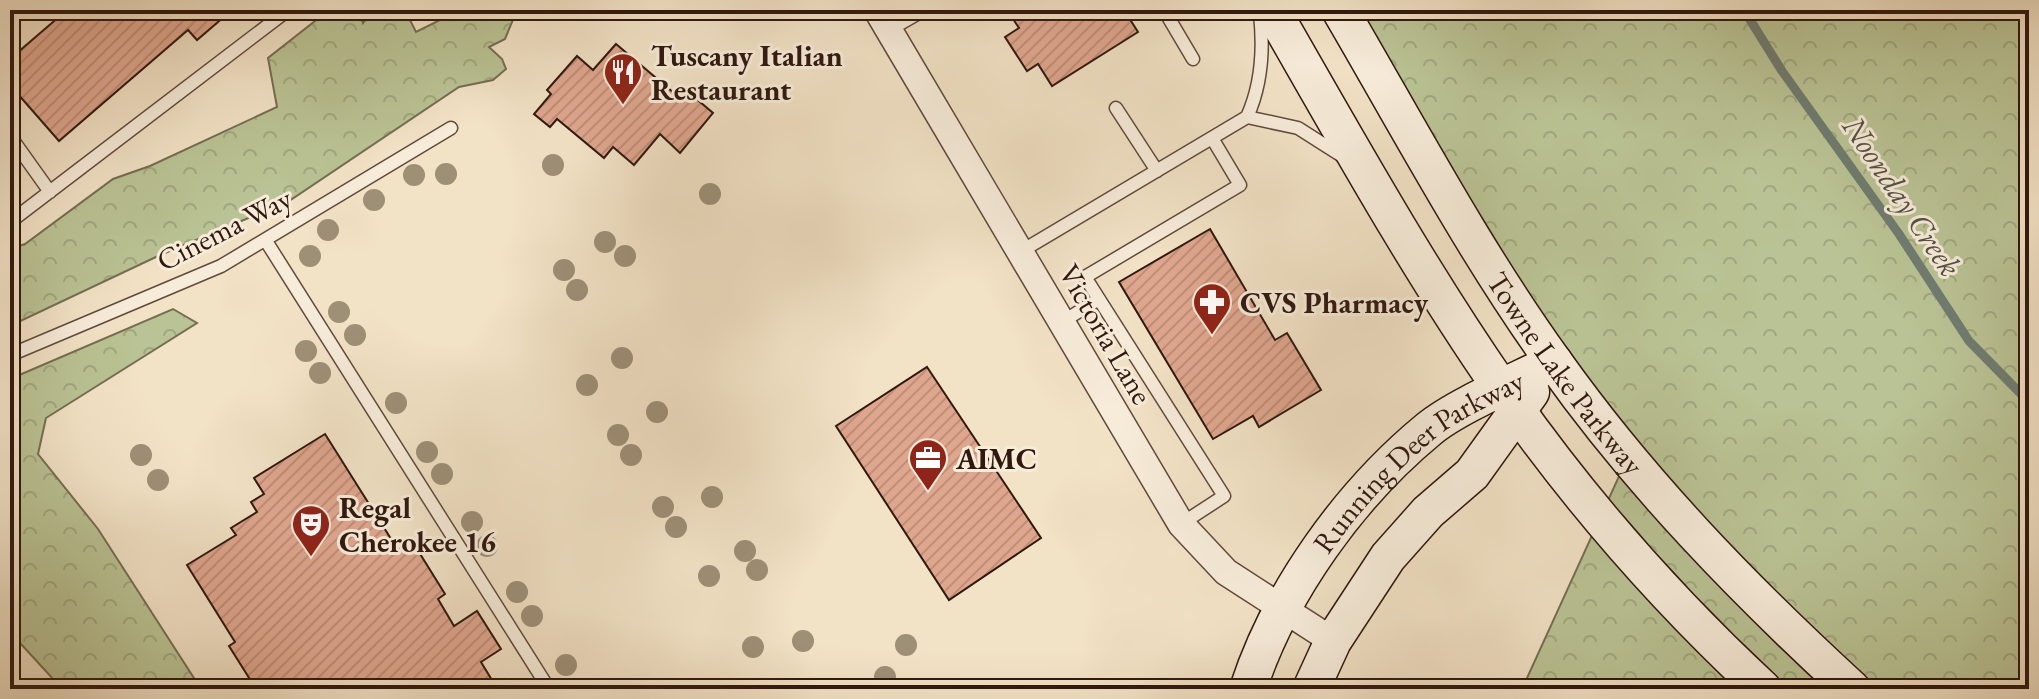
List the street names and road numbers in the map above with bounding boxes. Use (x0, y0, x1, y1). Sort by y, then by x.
street label: Cinema Way (150, 178, 299, 280)
street label: Victoria Lane (1050, 257, 1162, 411)
street label: Towne Lake Parkway (1479, 264, 1654, 483)
street label: Running Deer Parkway (1303, 360, 1531, 560)

